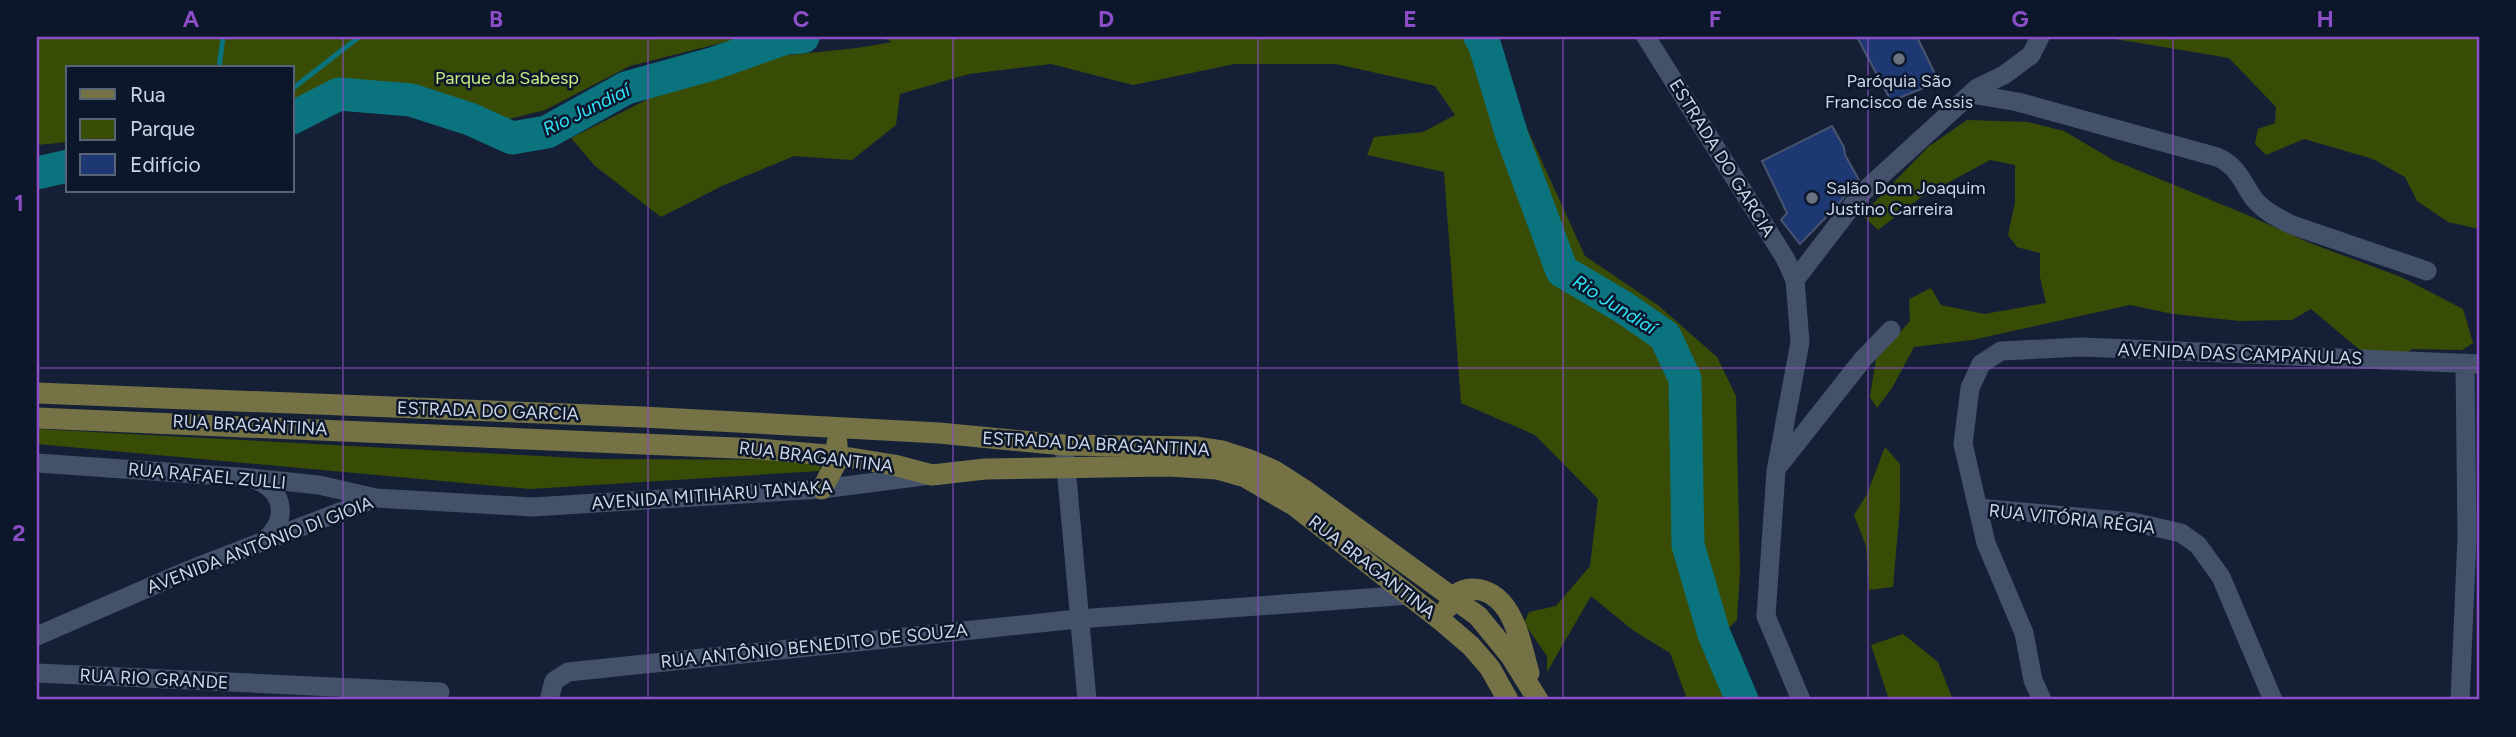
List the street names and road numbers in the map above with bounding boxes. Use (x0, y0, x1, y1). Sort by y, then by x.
street label: ESTRADA DO GARCIA (1664, 75, 1780, 241)
street label: AVENIDA DAS CAMPANULAS (2117, 339, 2363, 369)
street label: ESTRADA DO GARCIA (397, 397, 579, 425)
street label: RUA BRAGANTINA (172, 410, 328, 440)
street label: ESTRADA DA BRAGANTINA (982, 427, 1210, 461)
street label: RUA BRAGANTINA (738, 437, 894, 477)
street label: RUA RAFAEL ZULLI (127, 458, 287, 494)
street label: AVENIDA MITIHARU TANAKA (591, 476, 833, 514)
street label: AVENIDA ANTÔNIO DI GIOIA (144, 492, 376, 598)
street label: RUA VITÓRIA RÉGIA (1988, 499, 2156, 539)
street label: RUA BRAGANTINA (1304, 511, 1440, 623)
street label: RUA ANTÔNIO BENEDITO DE SOUZA (659, 619, 969, 673)
street label: RUA RIO GRANDE (79, 664, 229, 694)

